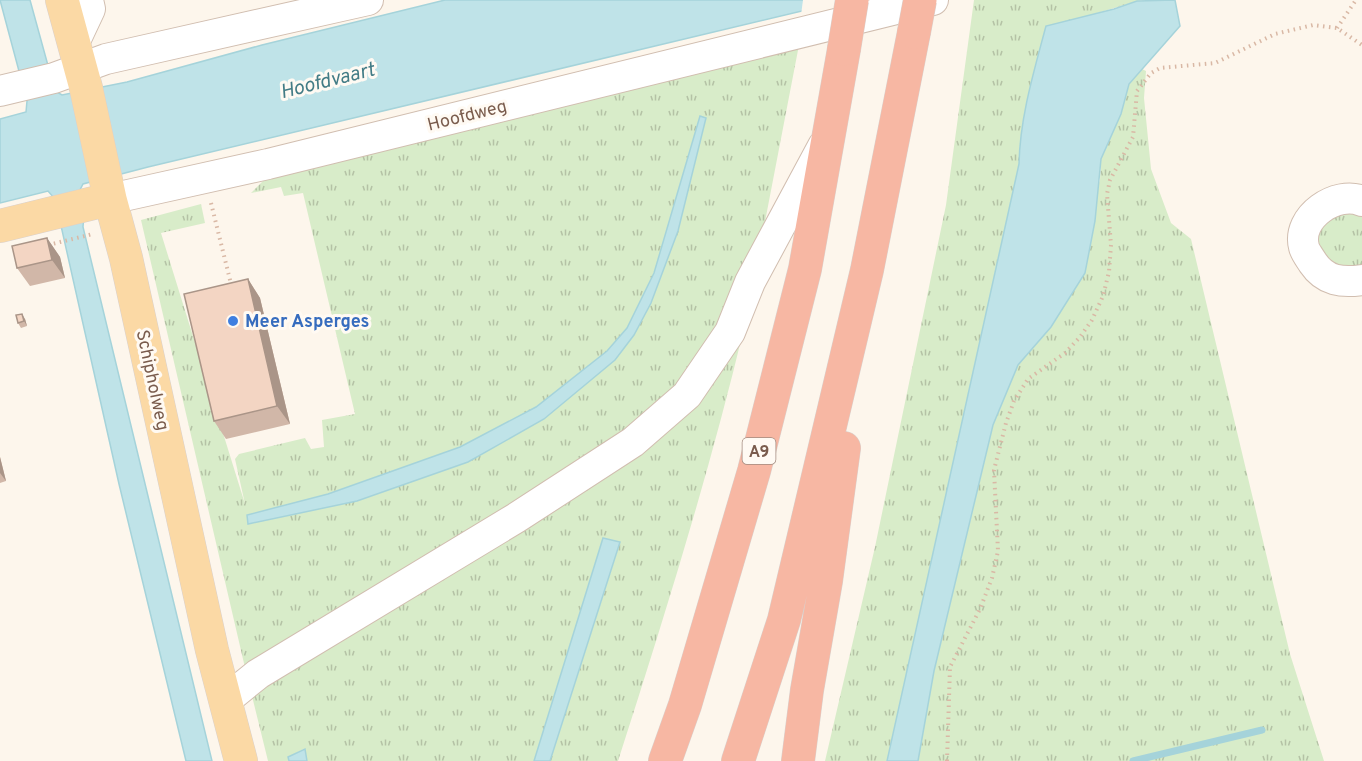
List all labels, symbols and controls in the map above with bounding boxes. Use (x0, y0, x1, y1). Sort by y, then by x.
water label: Hoofdvaart (278, 57, 378, 106)
street label: Hoofdweg (425, 95, 510, 137)
place label: Meer Asperges (245, 311, 369, 334)
marker: Meer Asperges (226, 314, 240, 328)
street label: Schipholweg (130, 328, 173, 433)
road number: A9 (742, 438, 776, 464)

